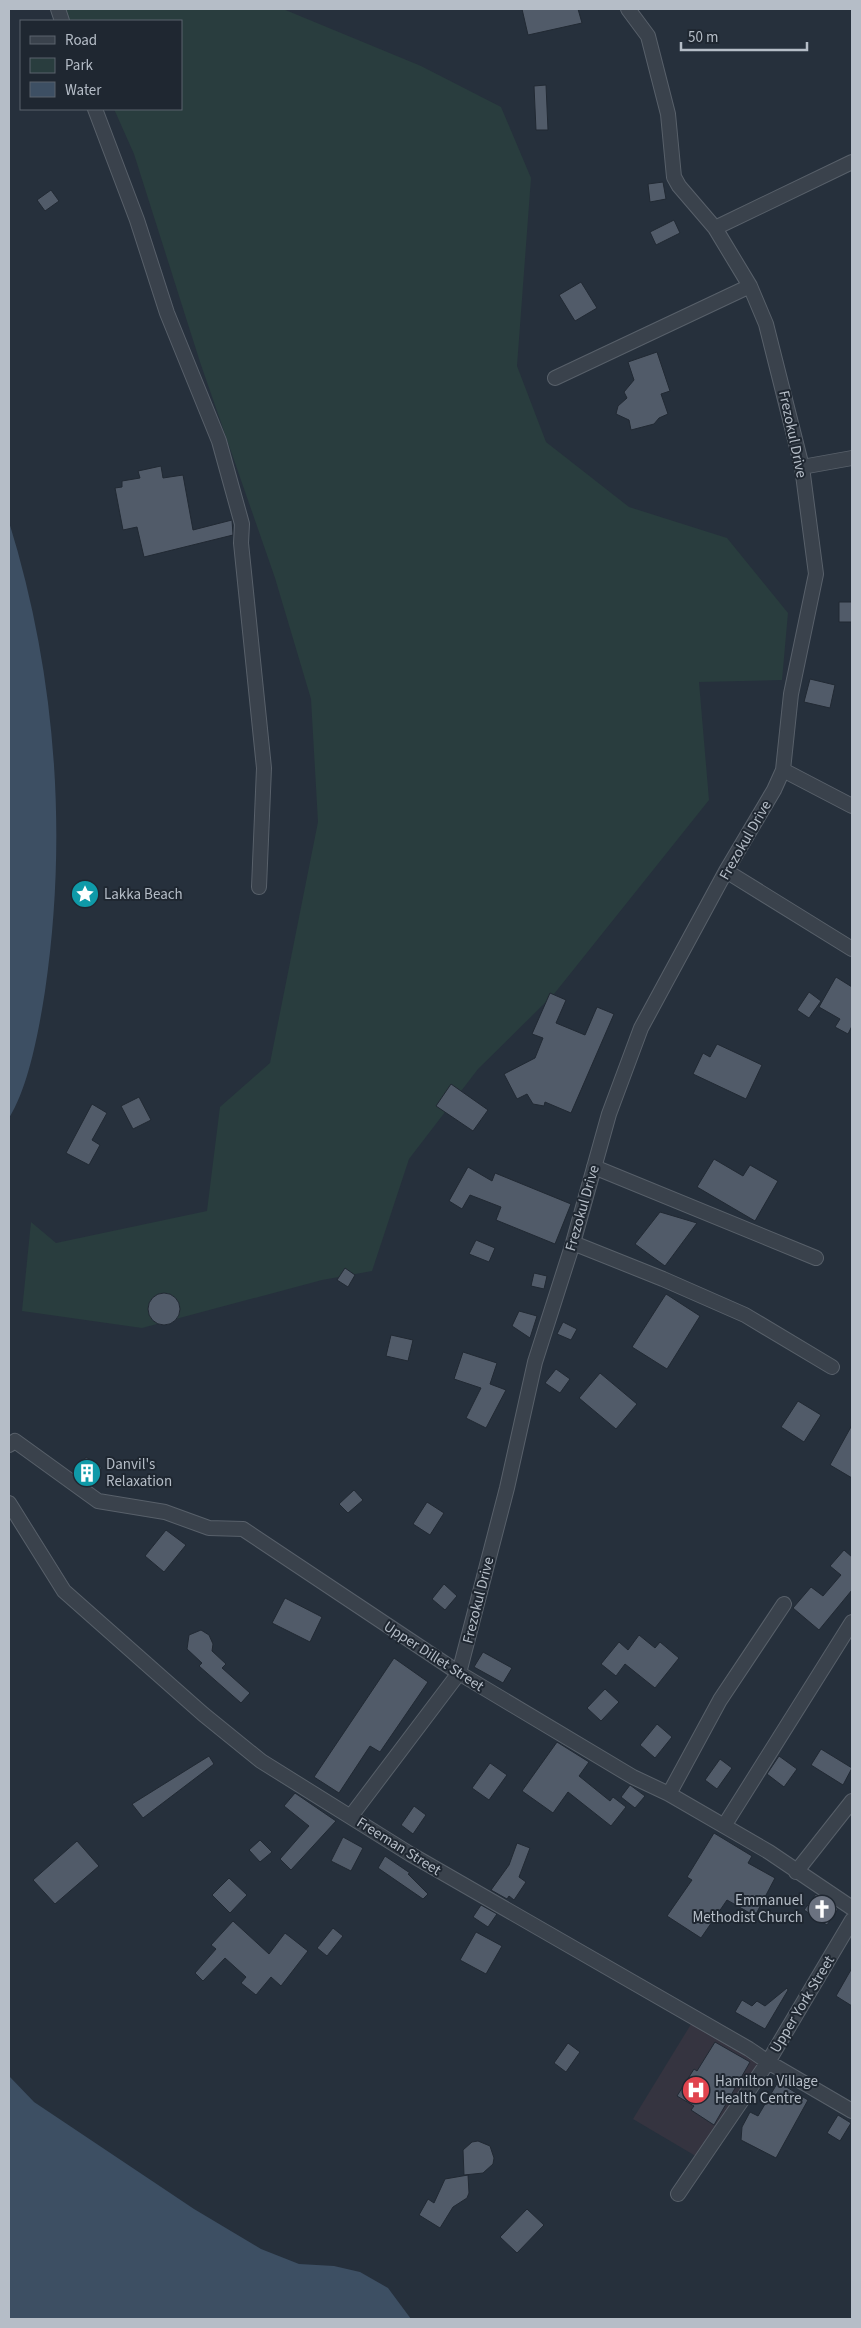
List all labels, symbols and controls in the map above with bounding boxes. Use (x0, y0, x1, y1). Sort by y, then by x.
legend (20, 20, 182, 110)
scale bar (681, 20, 807, 52)
text: 50 m (688, 27, 718, 48)
text: Road (65, 30, 97, 51)
text: Park (65, 55, 94, 76)
text: Water (65, 80, 102, 101)
street label: Frezokul Drive (773, 389, 812, 480)
street label: Frezokul Drive (714, 797, 777, 884)
place icon: Lakka Beach (70, 879, 100, 909)
place label: Lakka Beach (104, 884, 183, 905)
street label: Frezokul Drive (560, 1163, 605, 1254)
place label: Danvil's Relaxation (106, 1454, 172, 1492)
building icon: Danvil's Relaxation (72, 1458, 102, 1488)
street label: Frezokul Drive (458, 1555, 499, 1646)
street label: Upper Dillet Street (380, 1616, 488, 1697)
street label: Freeman Street (353, 1812, 445, 1881)
place label: Emmanuel Methodist Church (692, 1890, 803, 1928)
church icon: Emmanuel Methodist Church (807, 1894, 837, 1924)
street label: Upper York Street (765, 1952, 840, 2057)
place label: Hamilton Village Health Centre (715, 2071, 818, 2109)
hospital icon: Hamilton Village Health Centre (681, 2075, 711, 2105)

